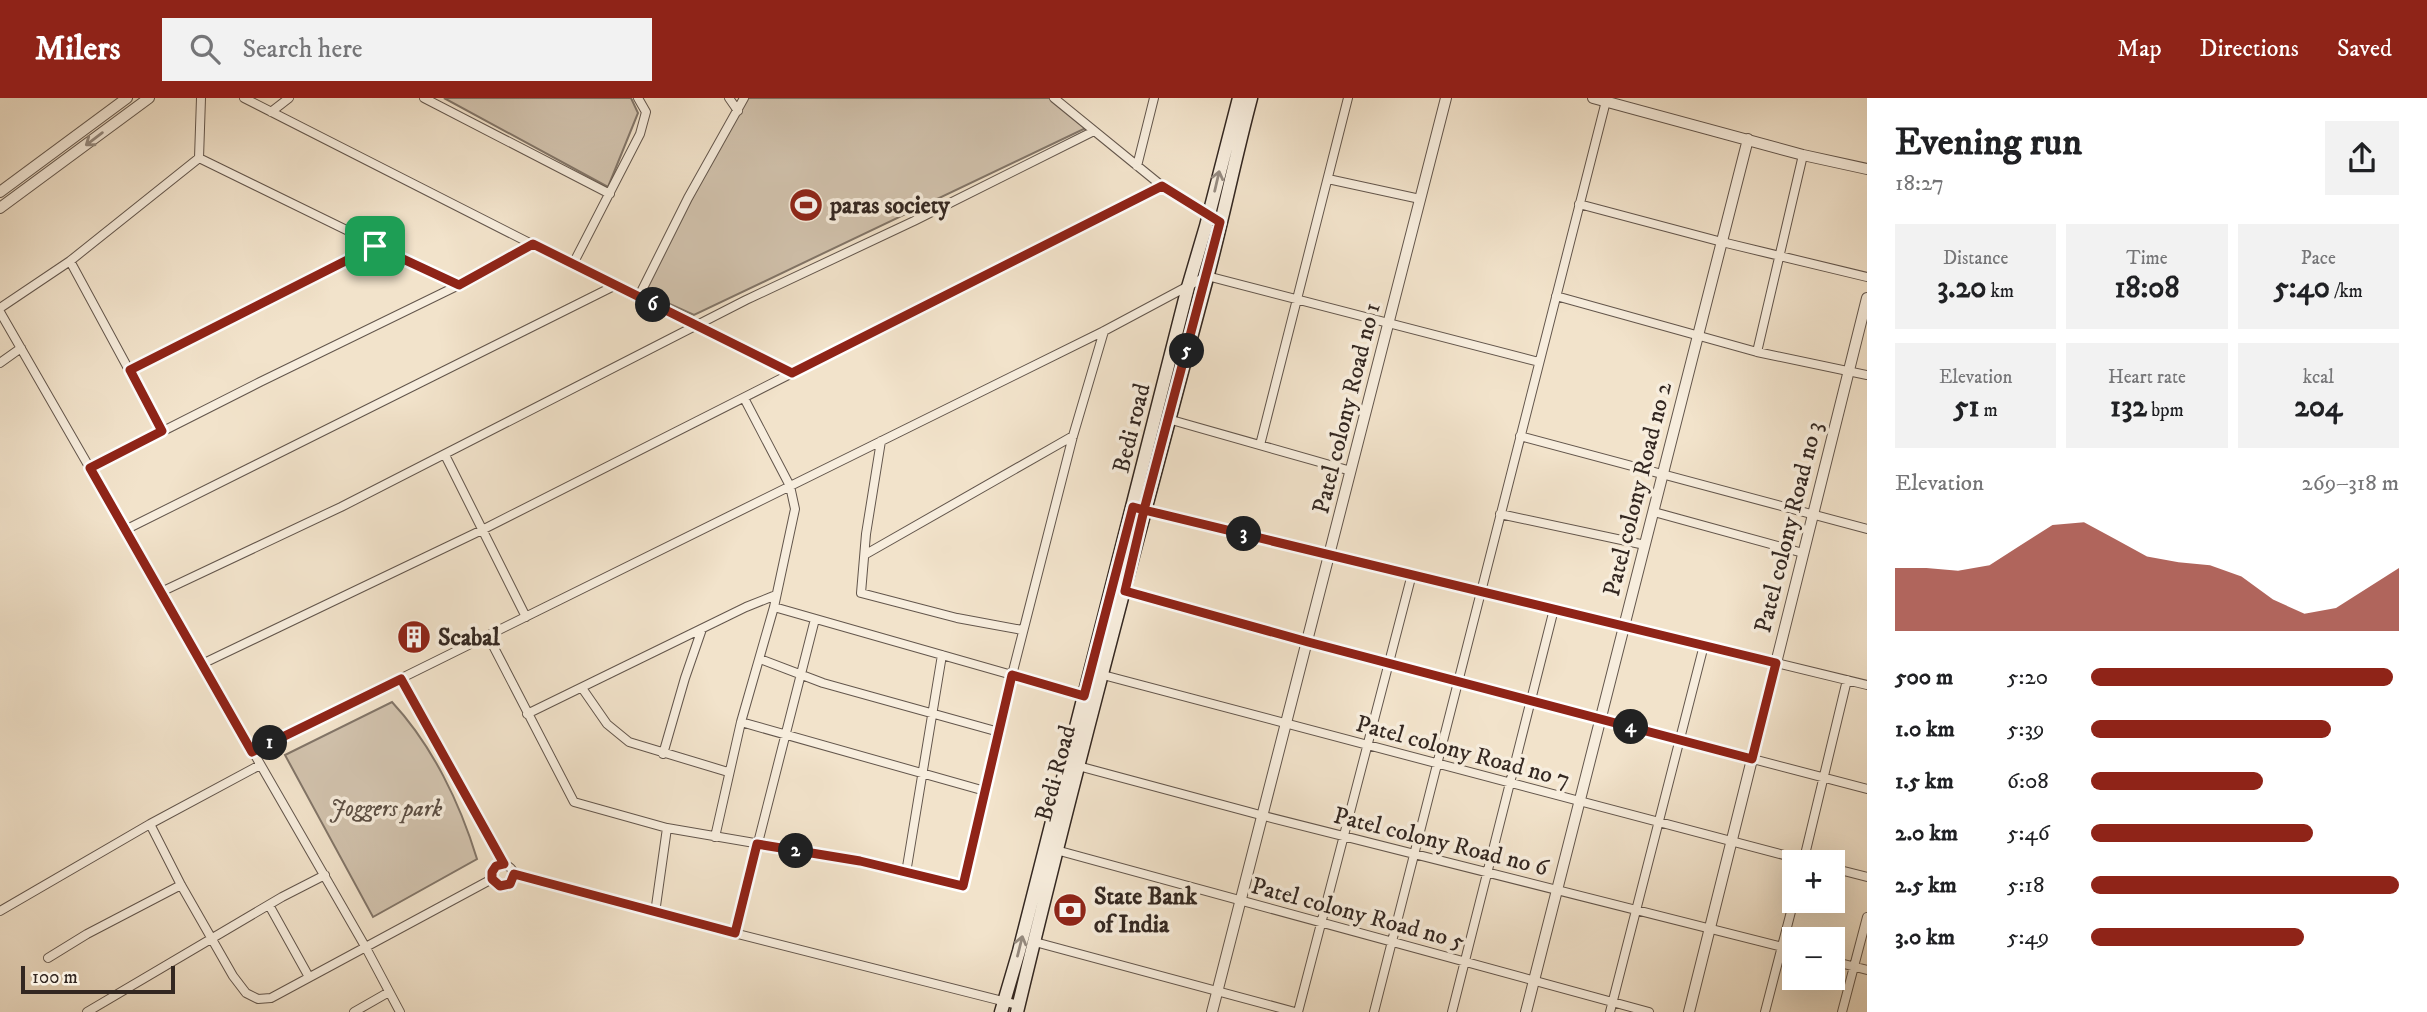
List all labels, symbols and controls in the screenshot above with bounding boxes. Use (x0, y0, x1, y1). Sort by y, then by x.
search box (162, 18, 652, 81)
text: Milers (35, 29, 120, 70)
icon: search (186, 30, 224, 68)
text: Search here (242, 33, 363, 66)
text: Map (2117, 34, 2162, 64)
text: Directions (2200, 34, 2299, 64)
text: Saved (2337, 34, 2392, 64)
text: Evening run (1895, 119, 2082, 167)
button: share (2325, 121, 2399, 195)
one-way arrow (85, 131, 104, 146)
text: 18:27 (1895, 169, 1944, 198)
one-way arrow (1211, 170, 1224, 192)
sports icon: paras society (787, 186, 825, 224)
place label: paras society (829, 191, 950, 221)
pin (345, 216, 405, 276)
icon: arrive (356, 227, 394, 265)
text: Distance (1943, 247, 2008, 270)
text: Time (2126, 247, 2168, 270)
text: Pace (2301, 247, 2336, 270)
text: 3.20 (1937, 270, 1986, 307)
text: 18:08 (2114, 270, 2180, 307)
text: 5:40 (2274, 270, 2330, 307)
text: km (1986, 280, 2014, 303)
text: /km (2330, 280, 2363, 303)
pin: 6 (636, 288, 670, 322)
text: 6 (648, 293, 657, 316)
street label: Patel colony Road no 1 (1306, 300, 1388, 517)
pin: 5 (1170, 334, 1204, 368)
text: 5 (1182, 339, 1191, 362)
text: Elevation (1939, 366, 2012, 389)
text: Heart rate (2108, 366, 2186, 389)
text: kcal (2303, 366, 2334, 389)
street label: Patel colony Road no 2 (1597, 379, 1679, 599)
street label: Bedi road (1106, 380, 1158, 476)
text: 51 (1954, 389, 1979, 426)
text: 132 (2110, 389, 2147, 426)
text: 204 (2294, 389, 2342, 426)
text: m (1979, 399, 1998, 422)
text: bpm (2147, 399, 2184, 422)
street label: Patel colony Road no 3 (1748, 418, 1830, 636)
text: Elevation (1895, 469, 1984, 498)
text: 269–318 m (2301, 469, 2399, 498)
pin: 3 (1226, 516, 1262, 551)
text: 3 (1240, 522, 1247, 545)
building icon: Scabal (395, 618, 433, 656)
place label: Scabal (438, 623, 501, 653)
text: 500 m (1895, 663, 1953, 692)
text: 5:20 (2007, 663, 2048, 692)
street label: Patel colony Road no 7 (1352, 709, 1573, 795)
pin: 4 (1614, 710, 1648, 744)
text: 4 (1625, 715, 1636, 738)
text: 1.0 km (1895, 715, 1955, 744)
text: 5:39 (2007, 715, 2045, 744)
street label: Bedi Road (1029, 722, 1083, 825)
pin: 1 (252, 726, 288, 760)
text: 1 (266, 731, 273, 754)
text: 1.5 km (1895, 767, 1954, 796)
text: 6:08 (2007, 767, 2049, 796)
park label: Joggers park (330, 794, 442, 824)
street label: Patel colony Road no 6 (1330, 801, 1553, 884)
text: 2.0 km (1895, 819, 1958, 848)
text: 5:46 (2007, 819, 2050, 848)
pin: 2 (778, 834, 814, 868)
text: 2 (791, 839, 800, 862)
map controls (1782, 850, 1845, 990)
button: + (1782, 850, 1845, 913)
street label: Patel colony Road no 5 (1248, 871, 1468, 957)
text: 2.5 km (1895, 871, 1957, 900)
text: 5:18 (2007, 871, 2044, 900)
place label: State Bank of India (1094, 882, 1198, 940)
bank icon: State Bank of India (1051, 891, 1089, 929)
text: 3.0 km (1895, 923, 1955, 952)
text: 5:49 (2007, 923, 2049, 952)
button: − (1782, 927, 1845, 990)
one-way arrow (1014, 936, 1027, 958)
scale bar (21, 963, 175, 995)
text: 100 m (32, 966, 78, 989)

